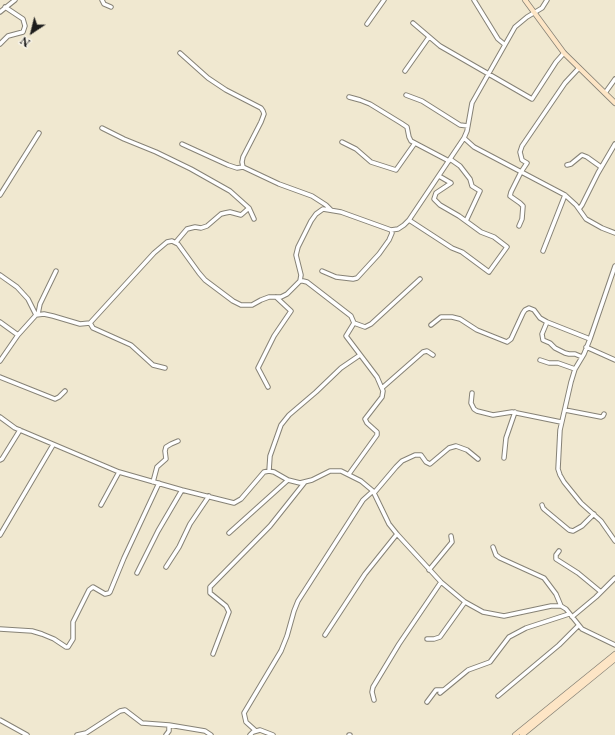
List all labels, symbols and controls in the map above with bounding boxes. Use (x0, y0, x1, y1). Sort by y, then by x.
north arrow (12, 12, 52, 52)
text: N (17, 34, 33, 50)

